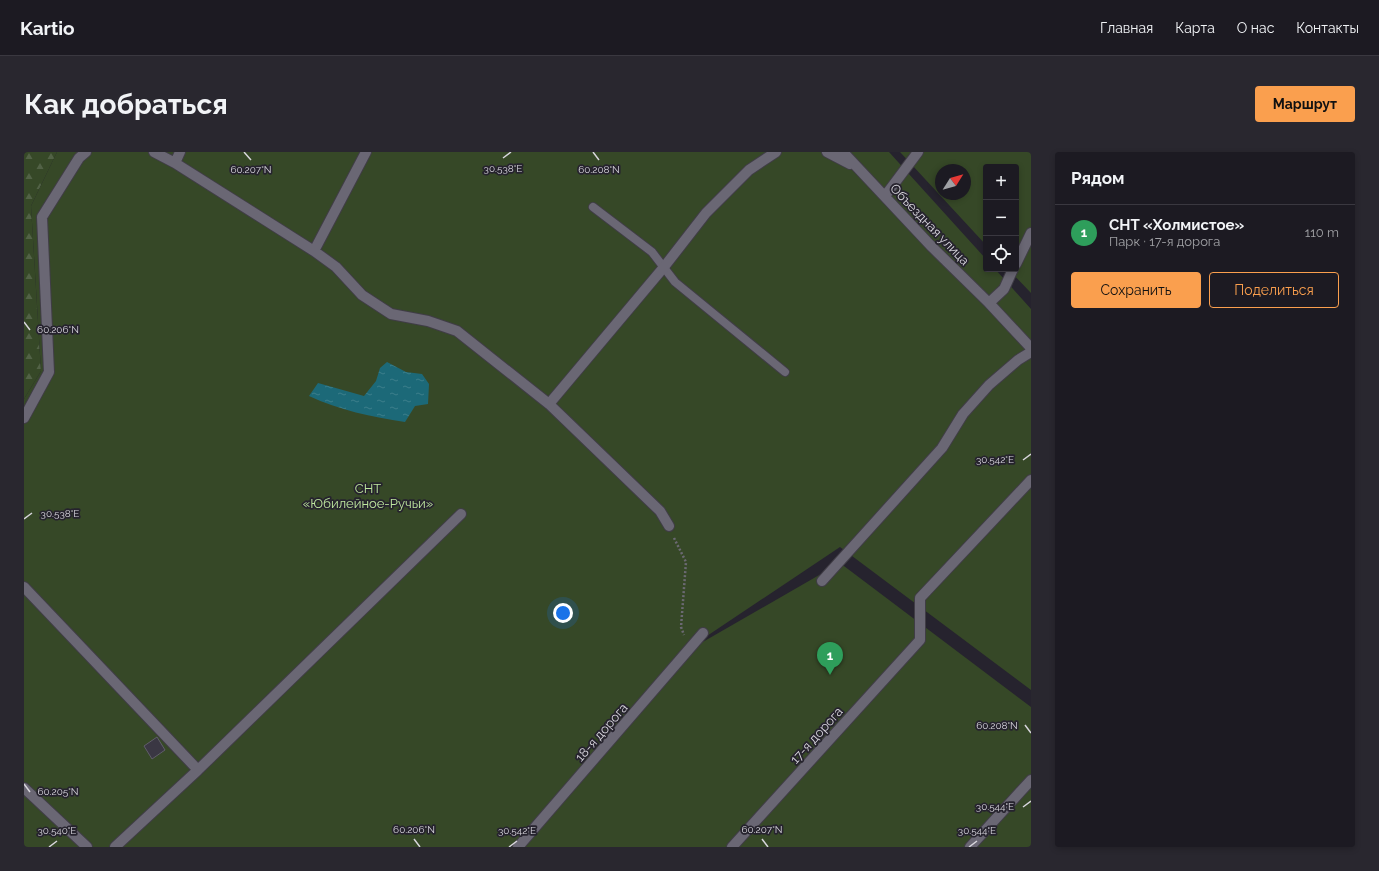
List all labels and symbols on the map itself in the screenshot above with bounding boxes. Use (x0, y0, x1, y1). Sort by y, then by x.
text: 30.538°E (484, 163, 522, 174)
text: 60.207°N (230, 164, 272, 175)
text: 60.208°N (578, 164, 620, 175)
north arrow (935, 164, 971, 200)
street label: Объездная улица (887, 181, 972, 268)
text: 60.206°N (37, 324, 79, 335)
text: 30.542°E (976, 454, 1014, 465)
park label: СНТ «Юбилейное-Ручьи» (303, 481, 433, 511)
text: 30.538°E (41, 508, 79, 519)
your location (553, 603, 573, 623)
pin: 1 (817, 642, 843, 675)
street label: 18-я дорога (572, 700, 631, 764)
street label: 17-я дорога (787, 704, 846, 767)
text: 60.208°N (976, 720, 1018, 731)
text: 60.205°N (37, 786, 79, 797)
text: 30.544°E (976, 801, 1014, 812)
text: 60.206°N (393, 824, 435, 835)
text: 60.207°N (741, 824, 783, 835)
text: 30.540°E (38, 825, 76, 836)
text: 30.542°E (498, 825, 536, 836)
text: 30.544°E (958, 825, 996, 836)

